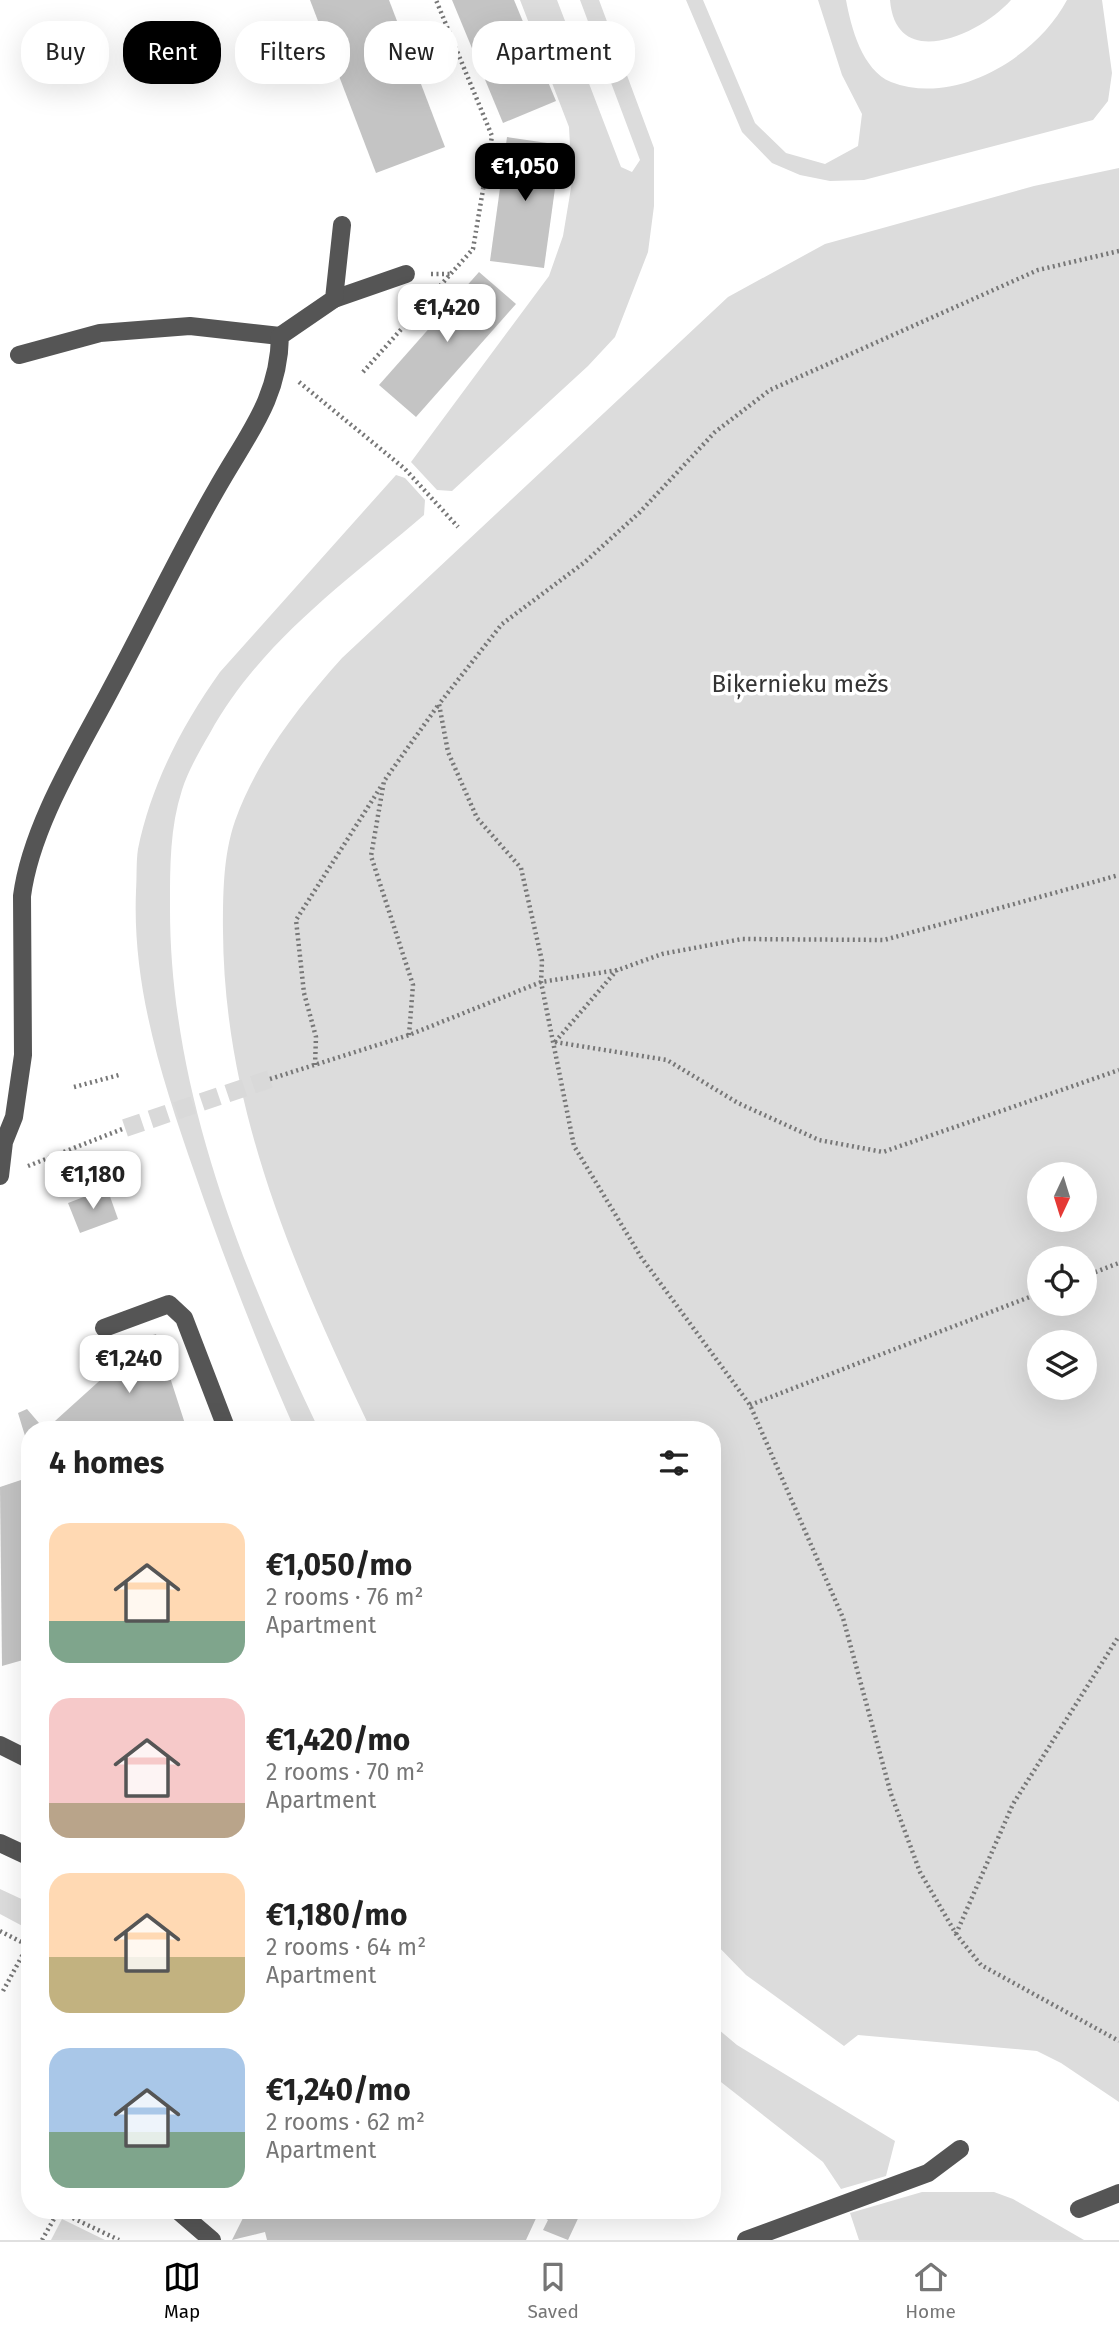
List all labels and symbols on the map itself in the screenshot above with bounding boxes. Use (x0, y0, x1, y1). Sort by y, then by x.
pin: €1,050 (468, 144, 582, 203)
pin: €1,420 (390, 284, 504, 344)
park label: Biķernieku mežs (711, 670, 889, 700)
pin: €1,180 (36, 1152, 150, 1211)
north arrow (1027, 1162, 1097, 1232)
pin: €1,240 (72, 1336, 186, 1395)

